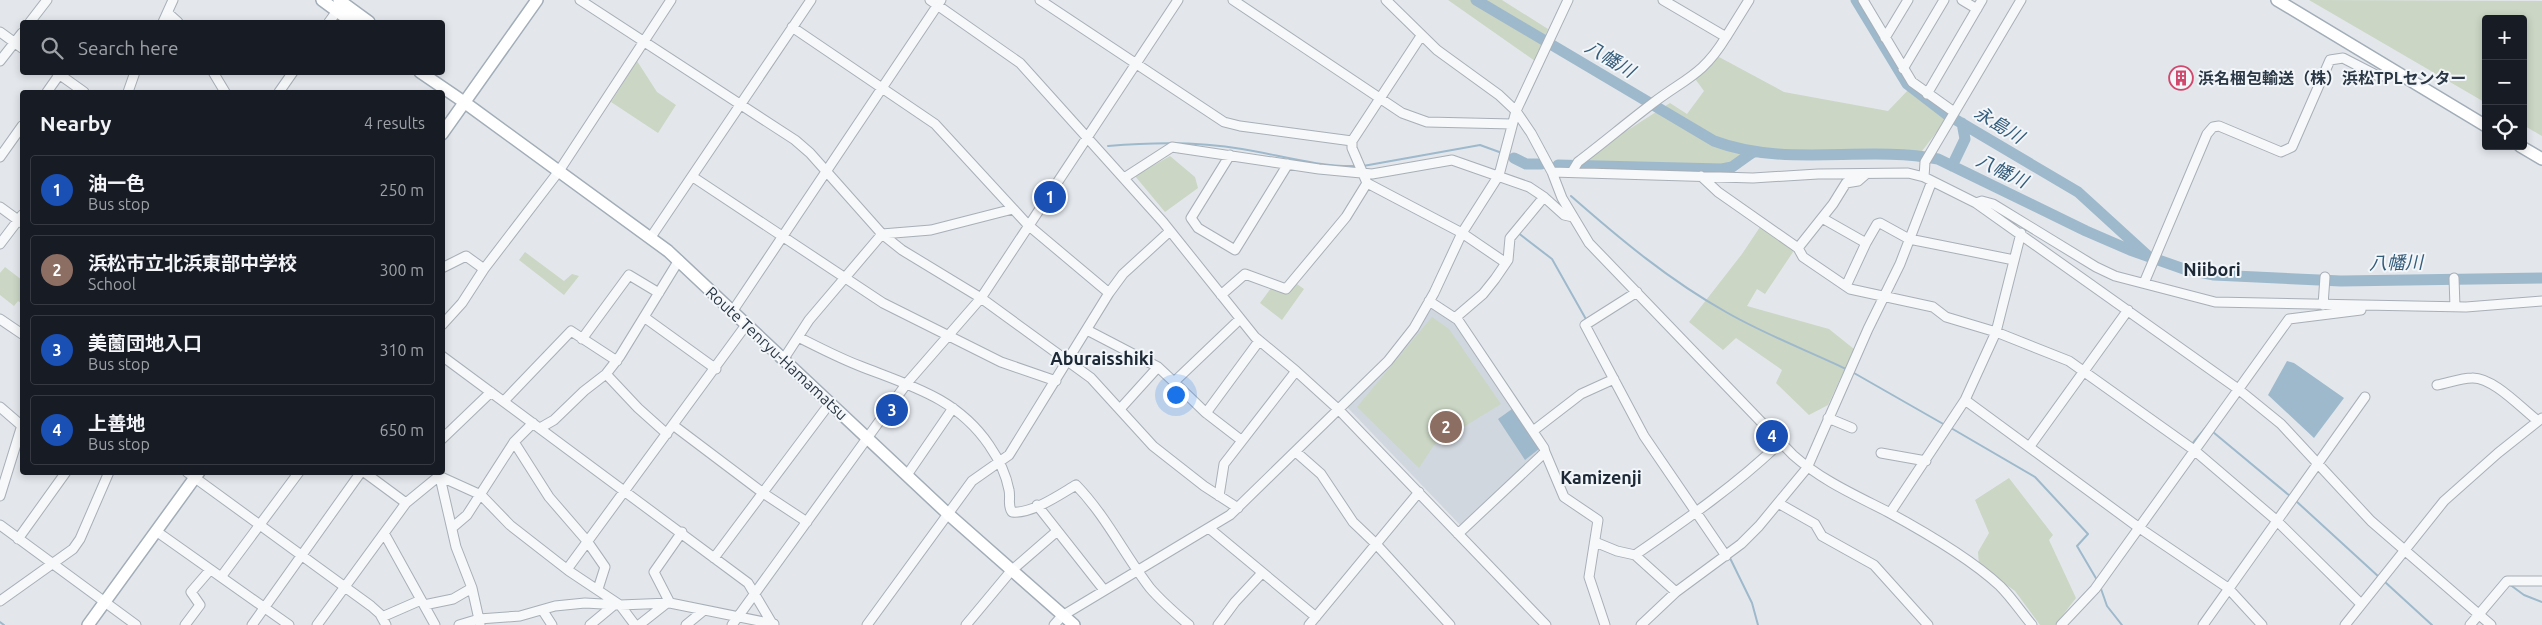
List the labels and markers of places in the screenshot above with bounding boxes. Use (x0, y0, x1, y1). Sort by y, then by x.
building icon: 浜名梱包輸送（株）浜松TPLセンター (2168, 65, 2194, 91)
place label: 浜名梱包輸送（株）浜松TPLセンター (2198, 69, 2467, 87)
pin: 1 (1034, 178, 1066, 216)
pin: 3 (876, 391, 908, 429)
pin: 2 (1430, 408, 1462, 446)
pin: 4 (1756, 417, 1788, 455)

